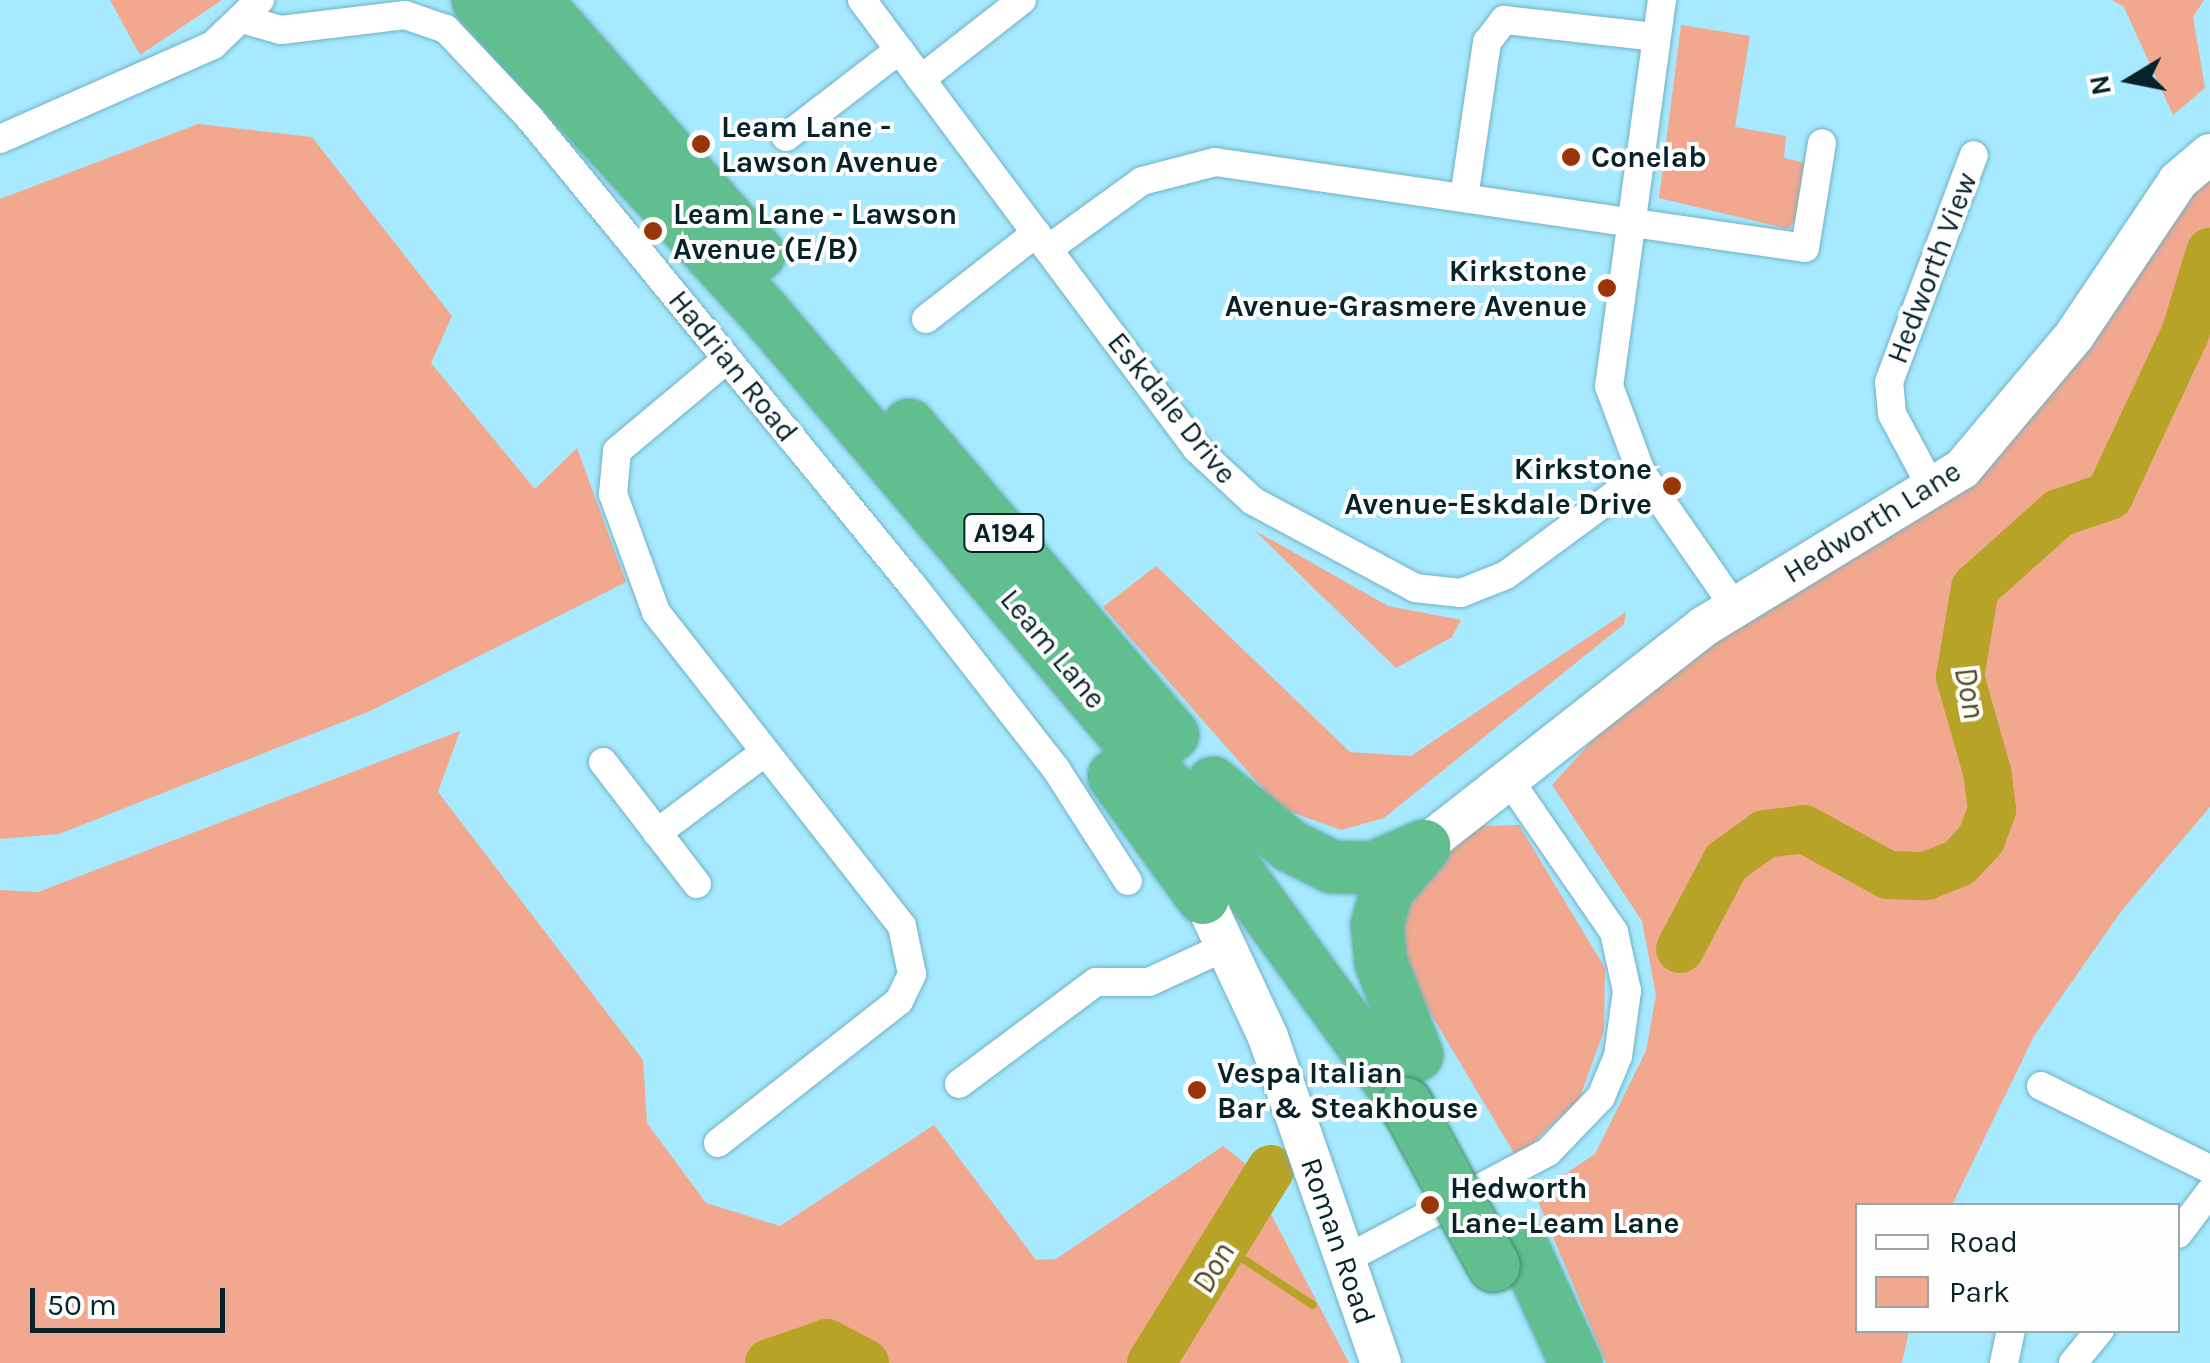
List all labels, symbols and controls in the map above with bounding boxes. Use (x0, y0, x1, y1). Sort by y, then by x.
north arrow (2080, 30, 2180, 130)
text: N (2082, 73, 2118, 98)
place label: Leam Lane - Lawson Avenue (721, 109, 938, 180)
marker: Leam Lane - Lawson Avenue (690, 133, 712, 155)
place label: Conelab (1591, 139, 1707, 175)
marker: Conelab (1560, 146, 1582, 168)
street label: Hedworth View (1879, 167, 1985, 369)
place label: Leam Lane - Lawson Avenue (E/B) (673, 196, 957, 266)
marker: Leam Lane - Lawson Avenue (E/B) (642, 220, 664, 242)
place label: Kirkstone Avenue-Grasmere Avenue (1225, 253, 1587, 324)
marker: Kirkstone Avenue-Grasmere Avenue (1596, 277, 1618, 299)
street label: Hadrian Road (661, 283, 805, 449)
street label: Eskdale Drive (1100, 325, 1244, 491)
place label: Kirkstone Avenue-Eskdale Drive (1344, 451, 1652, 522)
street label: Hedworth Lane (1776, 453, 1968, 591)
marker: Kirkstone Avenue-Eskdale Drive (1661, 475, 1683, 497)
road number: A194 (962, 510, 1046, 556)
street label: Leam Lane (993, 582, 1113, 716)
water label: Don (1945, 664, 1993, 722)
place label: Vespa Italian Bar & Steakhouse (1217, 1055, 1478, 1126)
marker: Vespa Italian Bar & Steakhouse (1186, 1079, 1208, 1101)
street label: Roman Road (1293, 1153, 1383, 1329)
place label: Hedworth Lane-Leam Lane (1450, 1170, 1679, 1240)
marker: Hedworth Lane-Leam Lane (1419, 1194, 1441, 1216)
legend (1855, 1203, 2180, 1333)
text: Road (1949, 1224, 2018, 1260)
water label: Don (1184, 1236, 1244, 1300)
scale bar (35, 1268, 230, 1330)
text: Park (1949, 1274, 2010, 1310)
text: 50 m (47, 1287, 117, 1323)

